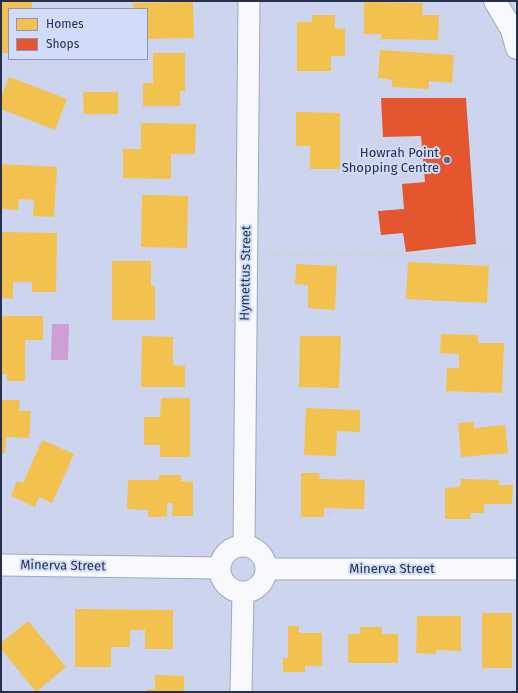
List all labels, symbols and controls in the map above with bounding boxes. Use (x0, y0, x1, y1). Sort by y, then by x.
legend (8, 8, 148, 60)
text: Homes (46, 17, 84, 31)
text: Shops (46, 37, 79, 51)
place label: Howrah Point Shopping Centre (342, 145, 439, 176)
marker: Howrah Point Shopping Centre (442, 155, 452, 165)
street label: Hymettus Street (237, 225, 255, 321)
street label: Minerva Street (20, 557, 106, 575)
street label: Minerva Street (349, 561, 435, 577)

